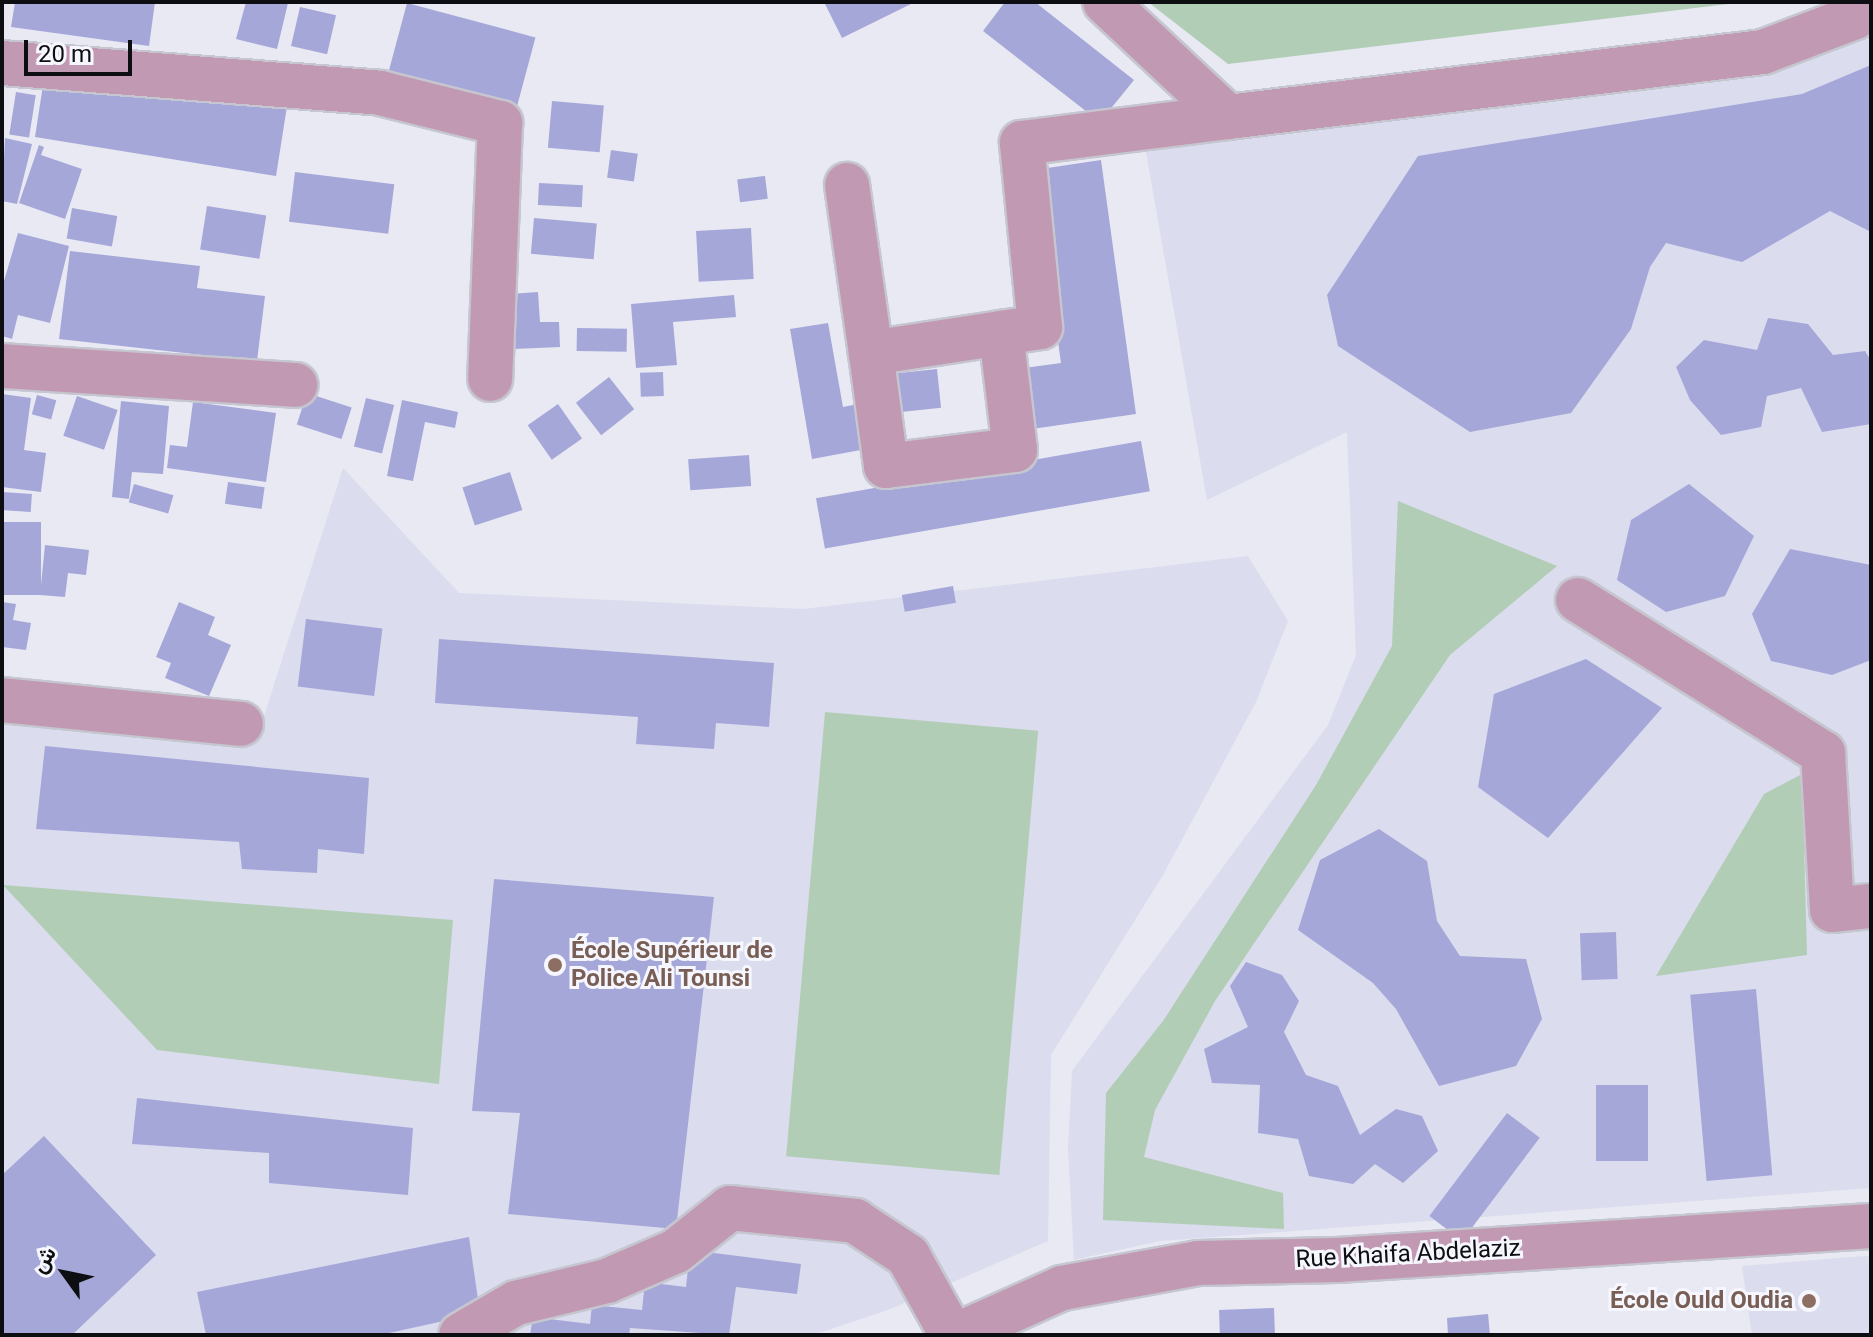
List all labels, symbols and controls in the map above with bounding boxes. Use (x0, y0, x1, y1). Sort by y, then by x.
scale bar (28, 24, 136, 74)
text: 20 m (38, 40, 92, 68)
place label: École Supérieur de Police Ali Tounsi (571, 937, 773, 993)
marker: École Supérieur de Police Ali Tounsi (546, 956, 564, 974)
north arrow (24, 1233, 104, 1313)
street label: Rue Khaifa Abdelaziz (1295, 1234, 1521, 1274)
text: ش (26, 1242, 61, 1278)
place label: École Ould Oudia (1610, 1287, 1793, 1315)
marker: École Ould Oudia (1800, 1292, 1818, 1310)

